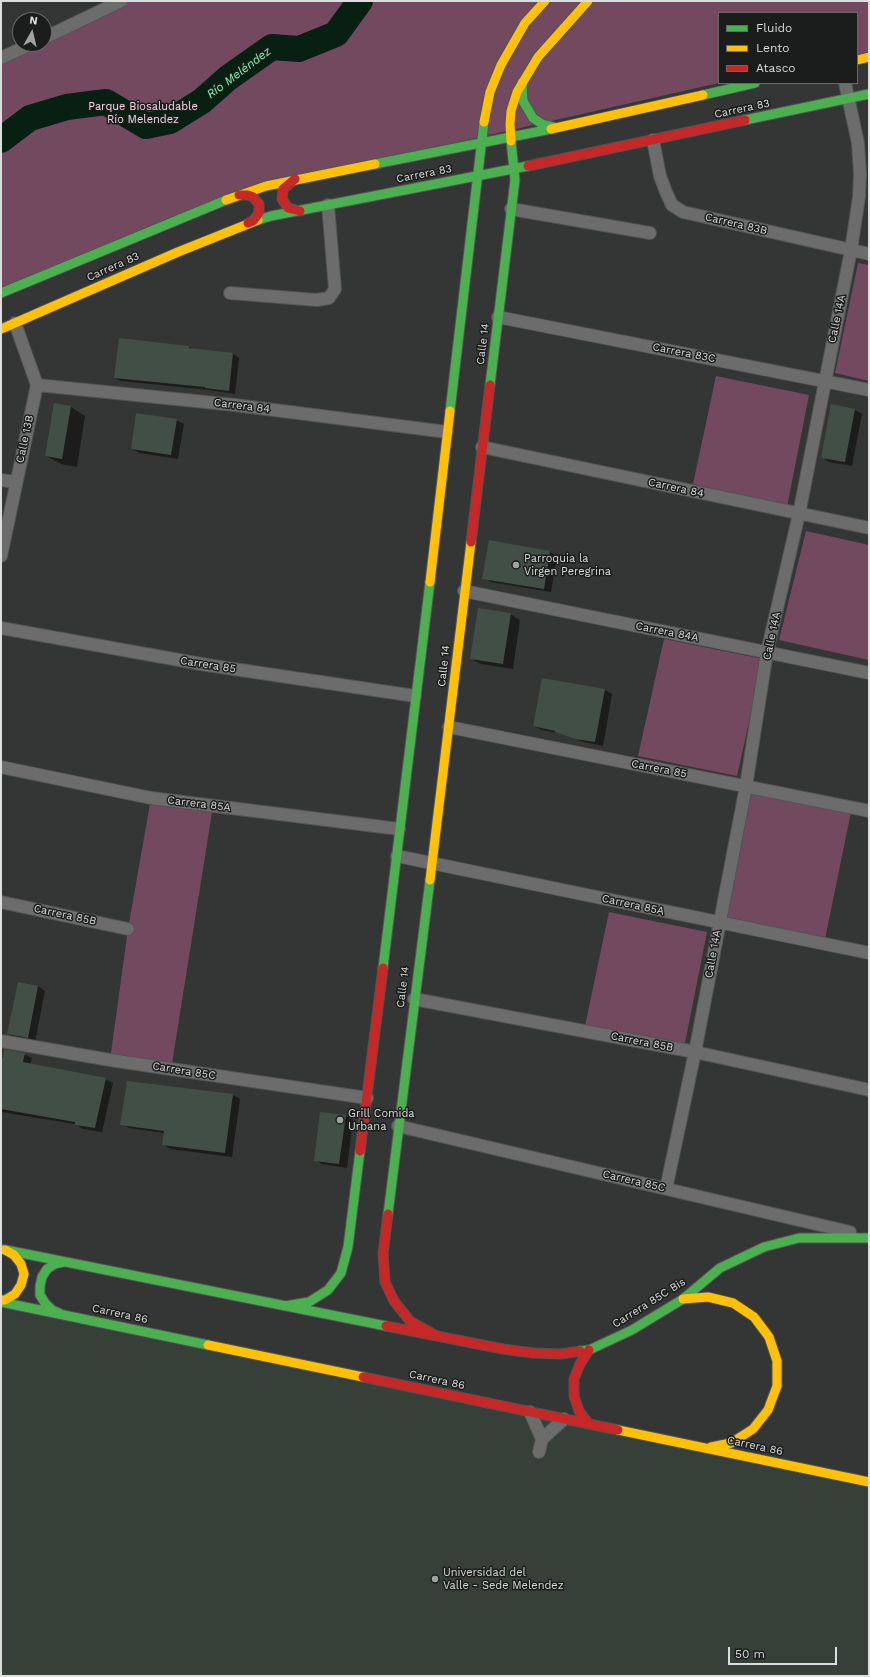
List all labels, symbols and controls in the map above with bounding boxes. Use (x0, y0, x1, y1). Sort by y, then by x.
north arrow (12, 12, 52, 52)
legend (718, 12, 858, 84)
text: N (29, 14, 39, 28)
text: Fluido (756, 21, 792, 35)
text: Lento (756, 41, 790, 55)
water label: Río Meléndez (204, 44, 274, 102)
text: Atasco (756, 61, 796, 75)
street label: Carrera 83 (713, 97, 771, 121)
park label: Parque Biosaludable Río Melendez (88, 100, 198, 126)
street label: Carrera 83 (395, 162, 453, 186)
street label: Carrera 83B (704, 210, 768, 238)
street label: Carrera 83 (85, 250, 141, 284)
street label: Calle 14A (825, 294, 849, 344)
street label: Calle 14 (474, 323, 492, 365)
street label: Carrera 83C (651, 340, 717, 366)
street label: Carrera 84 (213, 396, 271, 416)
street label: Calle 13B (14, 414, 36, 464)
street label: Carrera 84 (647, 476, 705, 500)
place label: Parroquia la Virgen Peregrina (524, 552, 611, 578)
marker: Parroquia la Virgen Peregrina (511, 560, 521, 570)
street label: Calle 14A (760, 611, 784, 661)
street label: Carrera 84A (634, 619, 700, 645)
street label: Calle 14 (435, 645, 453, 687)
street label: Carrera 85 (179, 654, 237, 676)
street label: Carrera 85 (630, 757, 688, 781)
street label: Carrera 85A (167, 794, 231, 814)
street label: Carrera 85A (600, 892, 666, 918)
street label: Carrera 85B (33, 902, 97, 928)
street label: Calle 14A (702, 929, 724, 979)
street label: Calle 14 (394, 966, 412, 1008)
street label: Carrera 85B (610, 1029, 674, 1055)
street label: Carrera 85C (151, 1059, 217, 1083)
place label: Grill Comida Urbana (348, 1107, 415, 1133)
marker: Grill Comida Urbana (335, 1115, 345, 1125)
street label: Carrera 85C (601, 1167, 667, 1195)
street label: Carrera 85C Bis (610, 1275, 688, 1331)
street label: Carrera 86 (91, 1302, 149, 1326)
street label: Carrera 86 (408, 1368, 466, 1392)
street label: Carrera 86 (726, 1434, 784, 1458)
place label: Universidad del Valle - Sede Melendez (443, 1566, 564, 1592)
marker: Universidad del Valle - Sede Melendez (430, 1574, 440, 1584)
scale bar (730, 1639, 839, 1665)
text: 50 m (735, 1647, 765, 1661)

